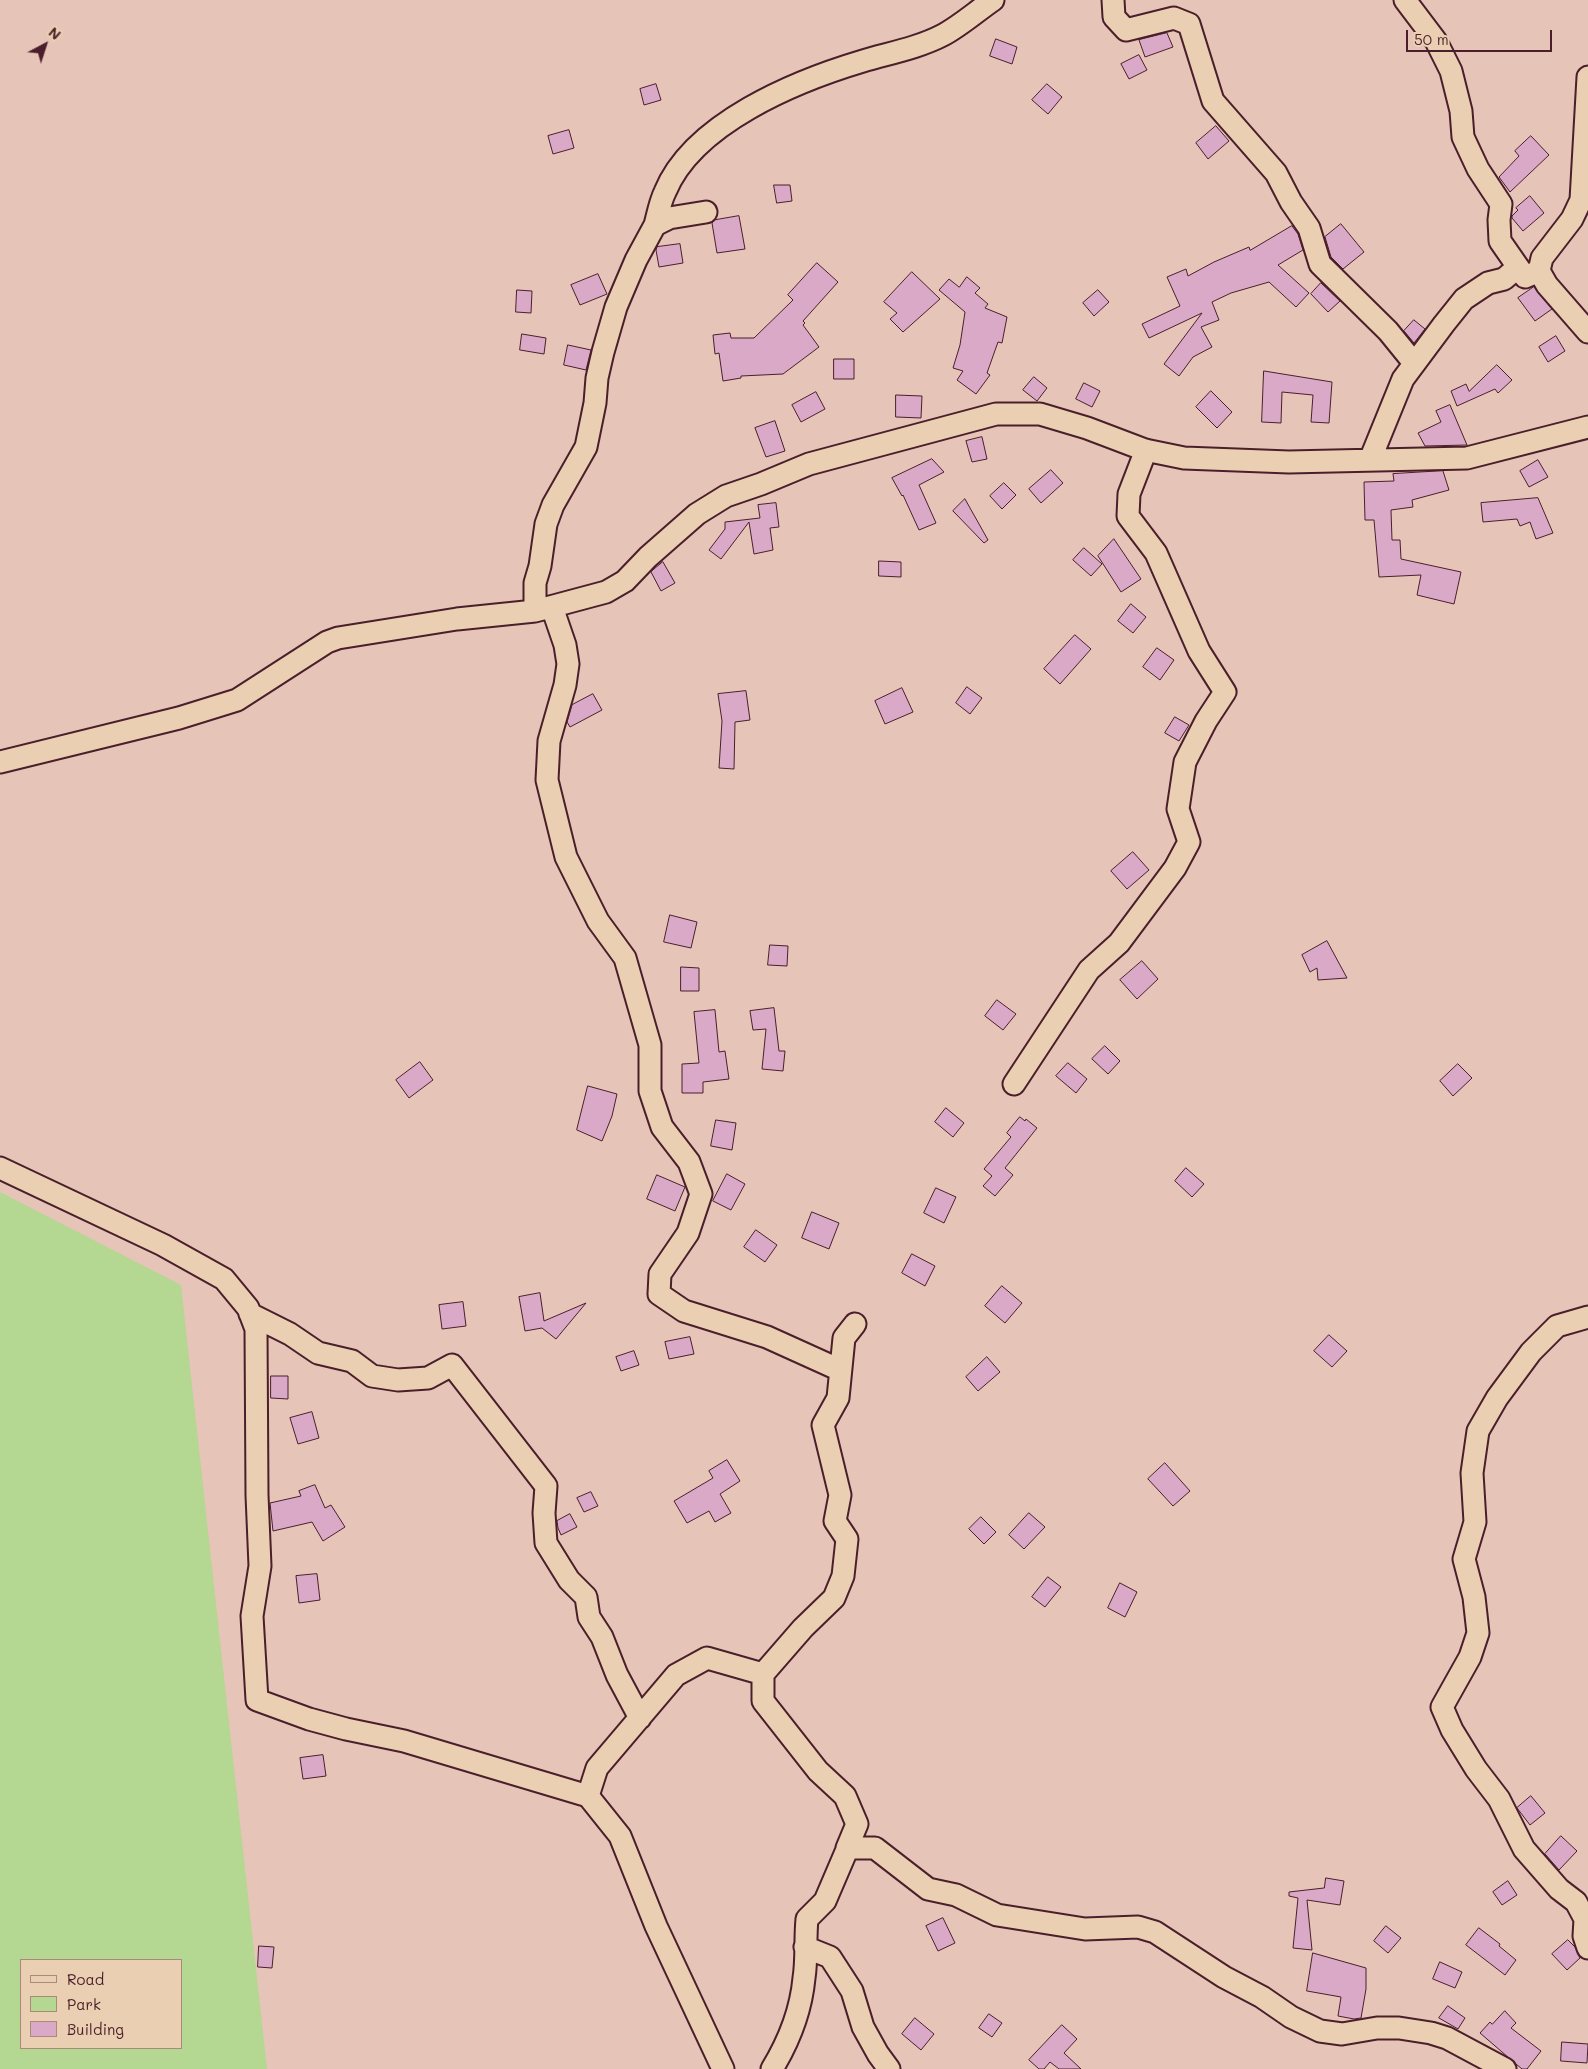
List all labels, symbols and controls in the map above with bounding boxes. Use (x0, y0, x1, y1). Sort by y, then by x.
north arrow (20, 20, 70, 70)
scale bar (1408, 20, 1554, 52)
text: N (45, 22, 65, 44)
text: 50 m (1414, 29, 1449, 49)
legend (20, 1959, 182, 2049)
text: Road (67, 1969, 104, 1989)
text: Park (67, 1994, 101, 2014)
text: Building (67, 2019, 124, 2039)

